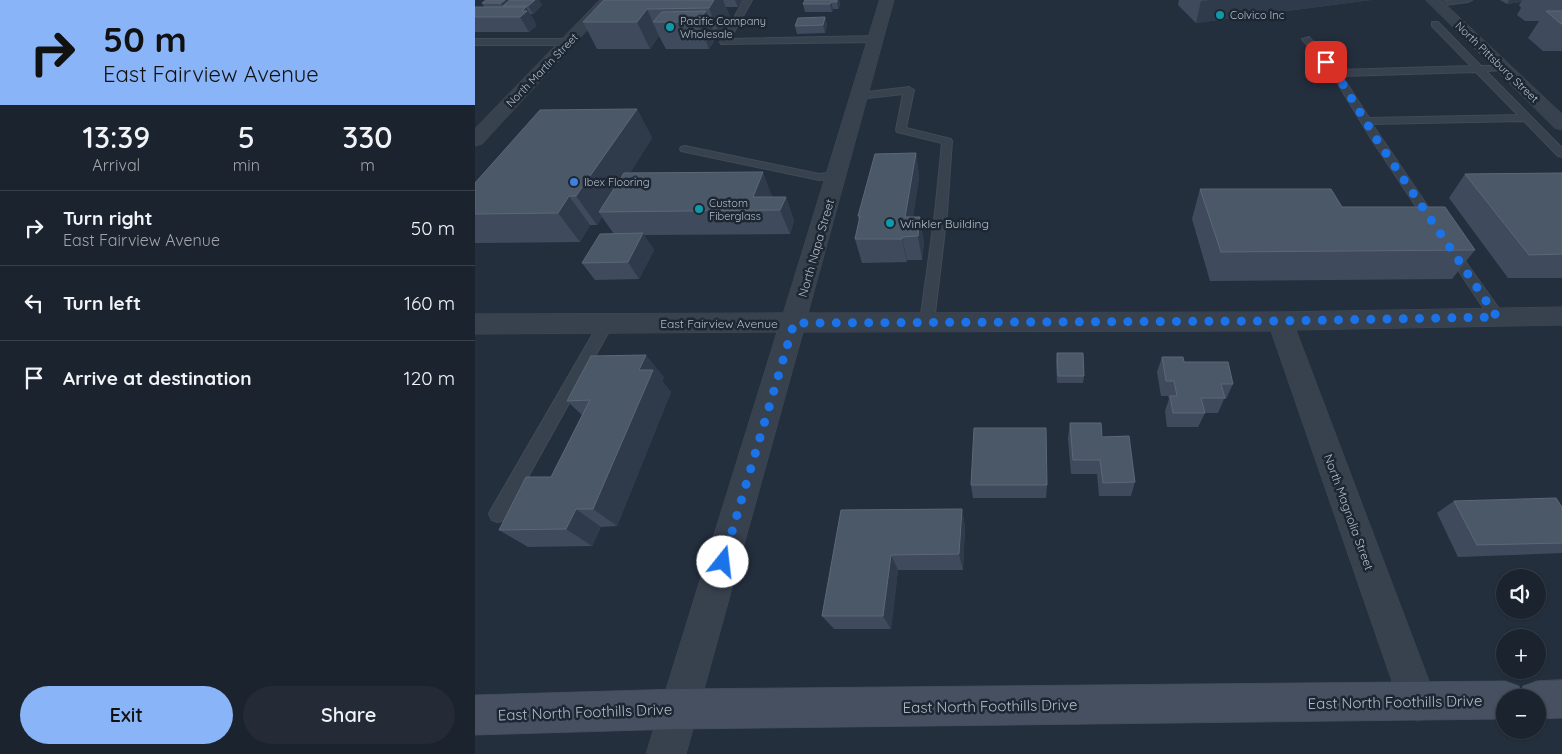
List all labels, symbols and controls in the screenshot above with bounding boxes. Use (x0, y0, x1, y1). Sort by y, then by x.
place label: Colvico Inc (1230, 8, 1285, 22)
marker: Colvico Inc (1214, 9, 1226, 21)
place label: Pacific Company Wholesale (680, 14, 766, 41)
text: 50 m (103, 17, 187, 61)
street label: North Pittsburg Street (1452, 19, 1542, 106)
icon: right (20, 20, 85, 85)
marker: Pacific Company Wholesale (664, 21, 676, 33)
street label: North Martin Street (503, 30, 581, 110)
pin (1305, 41, 1347, 83)
icon: arrive (1312, 48, 1340, 76)
text: East Fairview Avenue (103, 60, 319, 88)
text: 13:39 (82, 118, 150, 156)
text: 5 (238, 118, 255, 156)
text: 330 (342, 118, 393, 156)
text: Arrival (92, 155, 140, 175)
text: min (233, 155, 260, 175)
text: m (360, 155, 375, 175)
place label: Ibex Flooring (584, 175, 650, 189)
marker: Ibex Flooring (568, 176, 580, 188)
place label: Custom Fiberglass (709, 196, 761, 223)
street label: North Napa Street (795, 197, 837, 299)
marker: Custom Fiberglass (693, 203, 705, 215)
text: Turn right (63, 206, 152, 230)
icon: right (20, 214, 48, 242)
text: 50 m (411, 216, 455, 240)
place label: Winkler Building (900, 216, 989, 231)
marker: Winkler Building (884, 217, 896, 229)
text: East Fairview Avenue (63, 230, 220, 250)
icon: left (20, 289, 48, 317)
text: Turn left (63, 291, 141, 315)
text: 160 m (404, 291, 455, 315)
street label: East Fairview Avenue (660, 316, 778, 331)
icon: arrive (20, 364, 48, 392)
text: Arrive at destination (63, 366, 252, 390)
text: 120 m (404, 366, 455, 390)
street label: North Magnolia Street (1321, 452, 1377, 572)
position arrow (696, 535, 748, 587)
map controls (1496, 569, 1546, 739)
button: sound (1496, 569, 1546, 619)
button: + (1496, 629, 1546, 679)
button: Exit (20, 686, 233, 744)
button: Share (243, 686, 455, 744)
button: − (1496, 689, 1546, 739)
street label: East North Foothills Drive (1308, 691, 1482, 713)
street label: East North Foothills Drive (903, 695, 1077, 717)
street label: East North Foothills Drive (497, 699, 673, 725)

